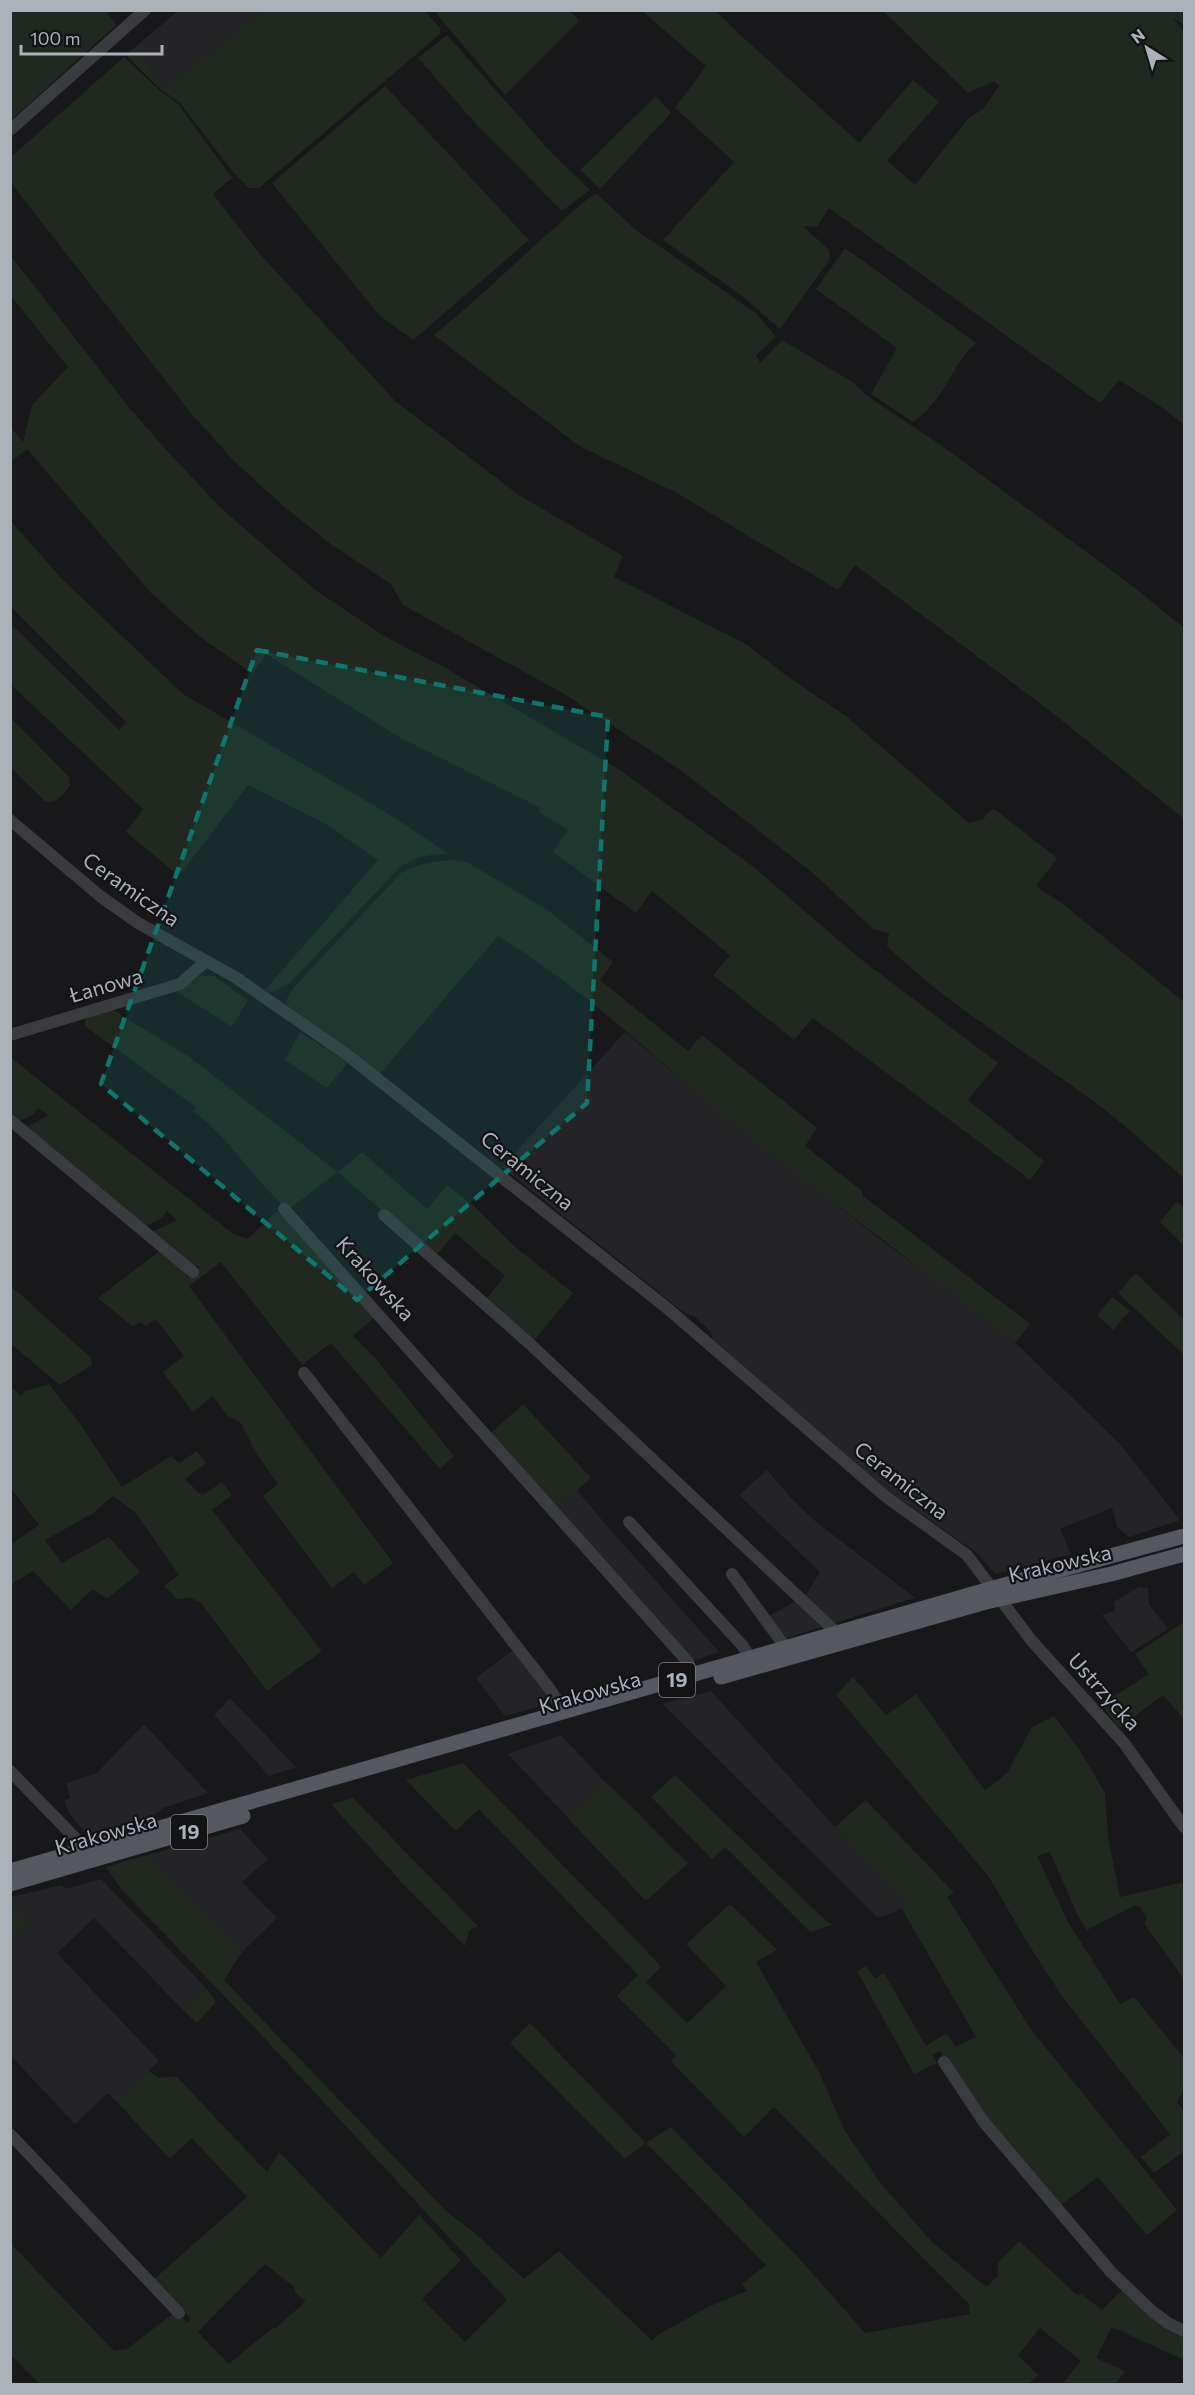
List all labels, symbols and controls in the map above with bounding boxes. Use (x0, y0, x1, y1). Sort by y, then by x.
scale bar (21, 18, 162, 56)
north arrow (1117, 18, 1177, 78)
text: N (1127, 24, 1148, 47)
text: 100 m (30, 27, 80, 49)
street label: Ceramiczna (79, 846, 185, 931)
street label: Łanowa (65, 962, 145, 1007)
street label: Ceramiczna (476, 1125, 579, 1215)
street label: Krakowska (332, 1231, 421, 1325)
street label: Ceramiczna (850, 1435, 954, 1524)
street label: Krakowska (1006, 1539, 1114, 1587)
street label: Ustrzycka (1064, 1647, 1146, 1735)
road number: 19 (659, 1663, 695, 1697)
street label: Krakowska (536, 1665, 644, 1718)
street label: Krakowska (52, 1806, 160, 1859)
road number: 19 (171, 1815, 207, 1849)

